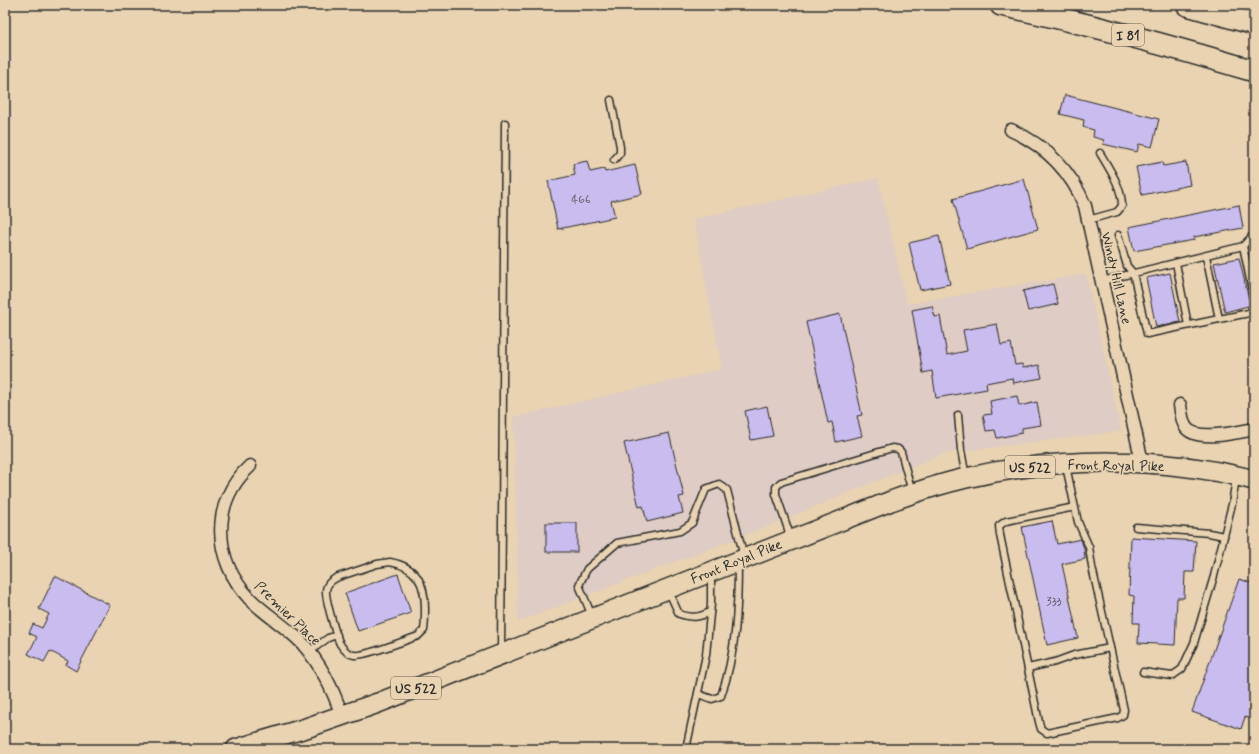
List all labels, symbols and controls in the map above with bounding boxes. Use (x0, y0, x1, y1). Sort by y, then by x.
road number: I 81 (1112, 24, 1144, 46)
house number: 466 (571, 192, 591, 208)
street label: Windy Hill Lane (1097, 230, 1135, 326)
road number: US 522 (1005, 456, 1055, 478)
street label: Front Royal Pike (1067, 456, 1165, 476)
street label: Front Royal Pike (688, 535, 785, 588)
street label: Premier Place (250, 578, 324, 650)
house number: 333 (1046, 594, 1062, 610)
road number: US 522 (391, 677, 441, 699)

